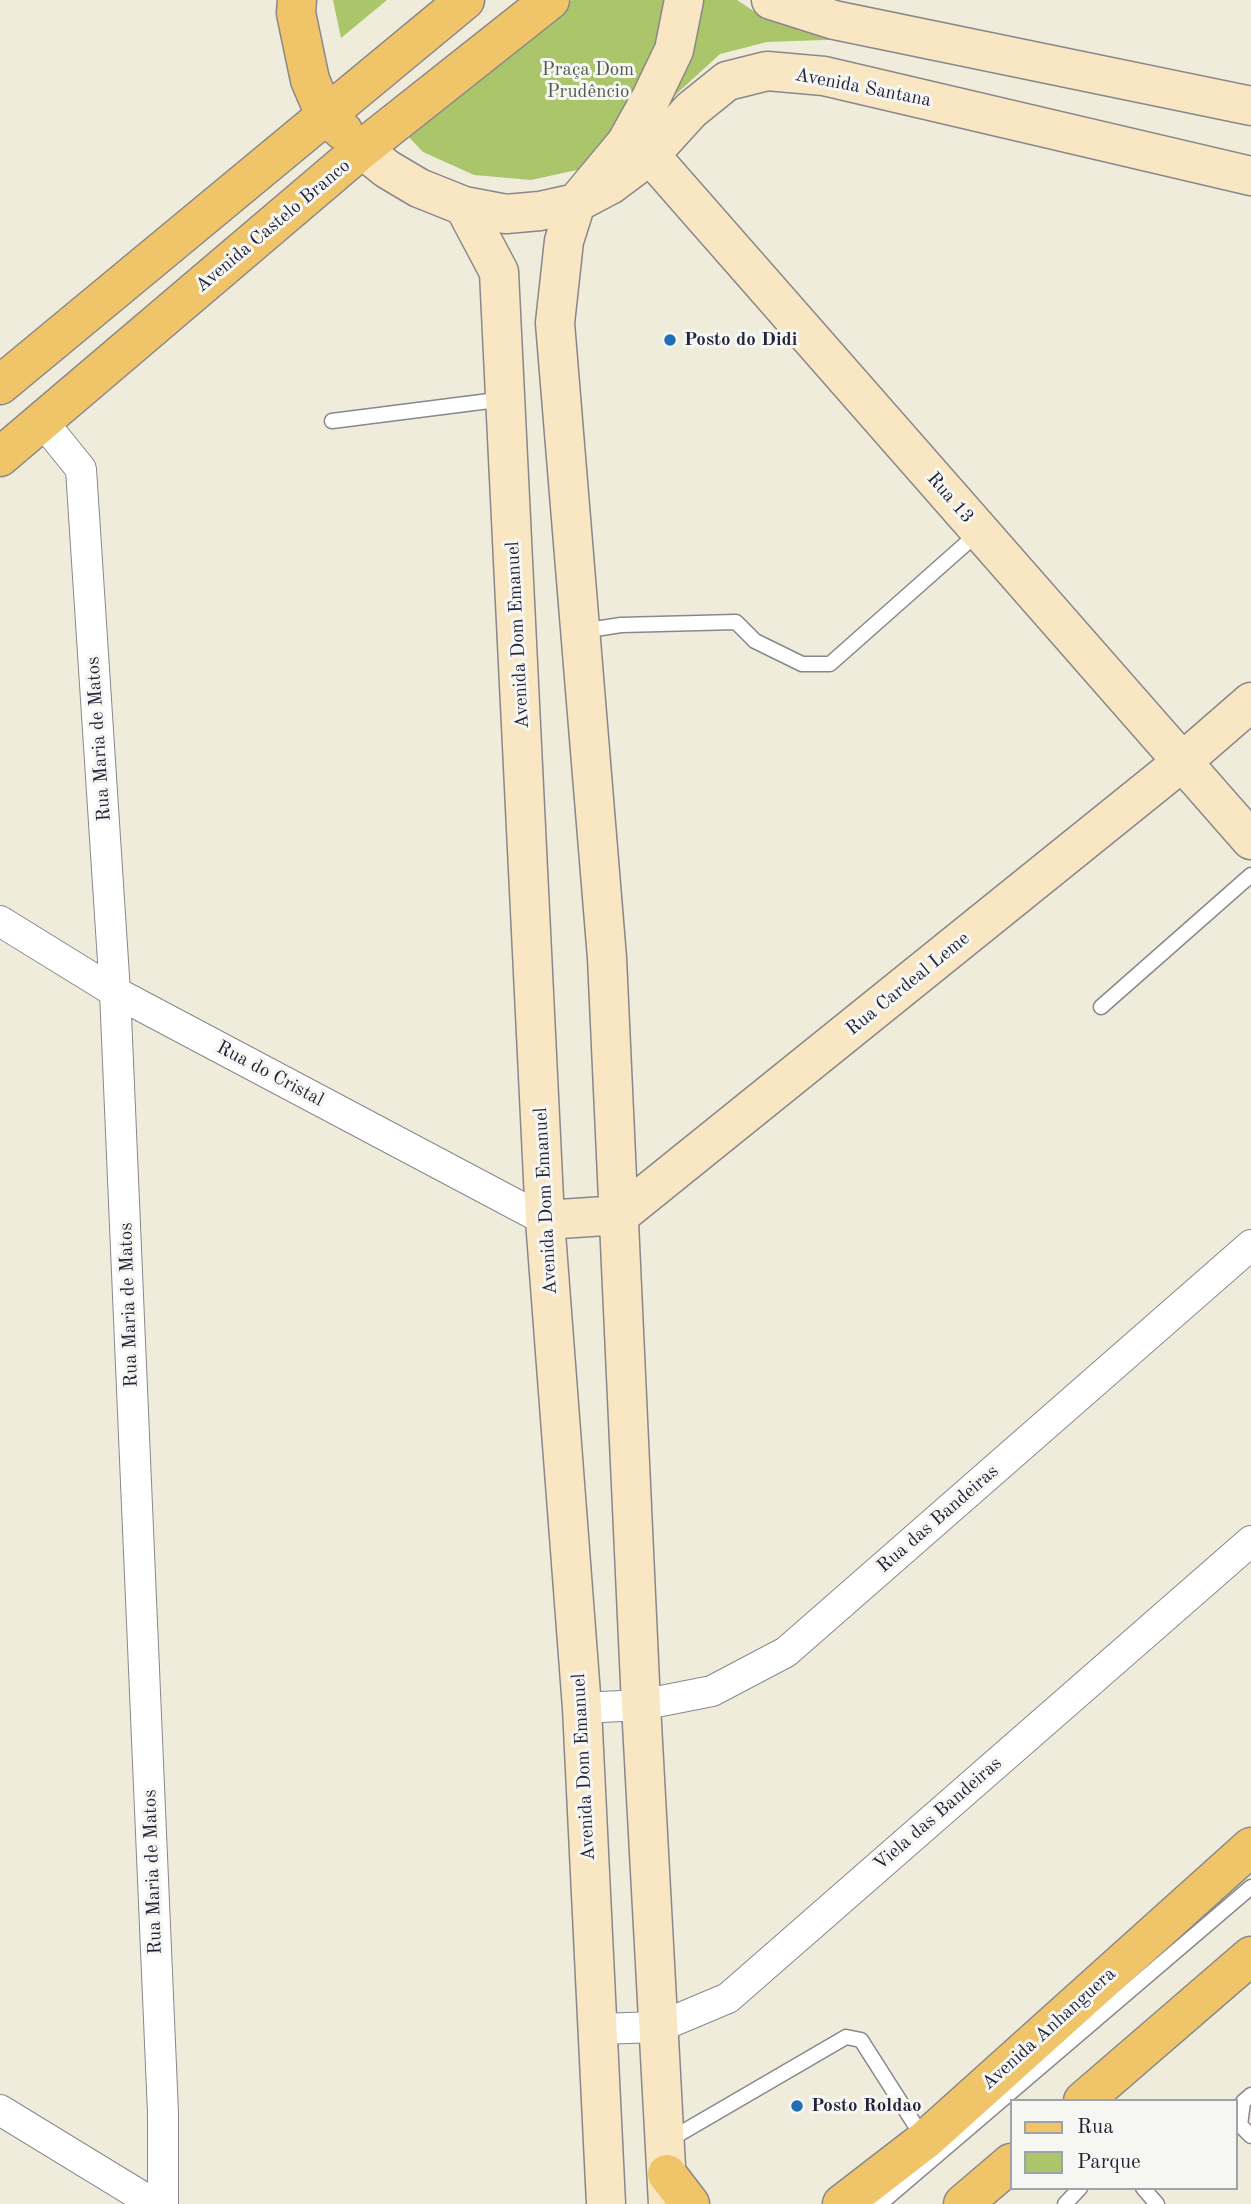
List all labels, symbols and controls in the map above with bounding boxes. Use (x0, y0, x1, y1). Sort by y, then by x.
park label: Praça Dom Prudêncio (542, 59, 634, 103)
street label: Avenida Santana (793, 64, 933, 112)
street label: Avenida Castelo Branco (191, 155, 355, 297)
place label: Posto do Didi (684, 329, 797, 351)
marker: Posto do Didi (662, 332, 678, 348)
street label: Rua 13 (922, 468, 978, 528)
street label: Avenida Dom Emanuel (502, 541, 534, 729)
street label: Rua Maria de Matos (82, 656, 116, 822)
street label: Rua Cardeal Leme (842, 927, 974, 1041)
street label: Rua do Cristal (212, 1036, 328, 1112)
street label: Avenida Dom Emanuel (530, 1107, 562, 1295)
street label: Rua Maria de Matos (115, 1222, 143, 1388)
street label: Rua das Bandeiras (873, 1460, 1003, 1578)
street label: Avenida Dom Emanuel (568, 1673, 600, 1861)
street label: Viela das Bandeiras (869, 1752, 1007, 1876)
street label: Rua Maria de Matos (139, 1789, 167, 1955)
street label: Avenida Anhanguera (977, 1963, 1121, 2095)
place label: Posto Roldao (811, 2095, 922, 2117)
marker: Posto Roldao (789, 2098, 805, 2114)
legend (1010, 2099, 1237, 2190)
text: Rua (1077, 2117, 1114, 2138)
text: Parque (1077, 2152, 1141, 2173)

